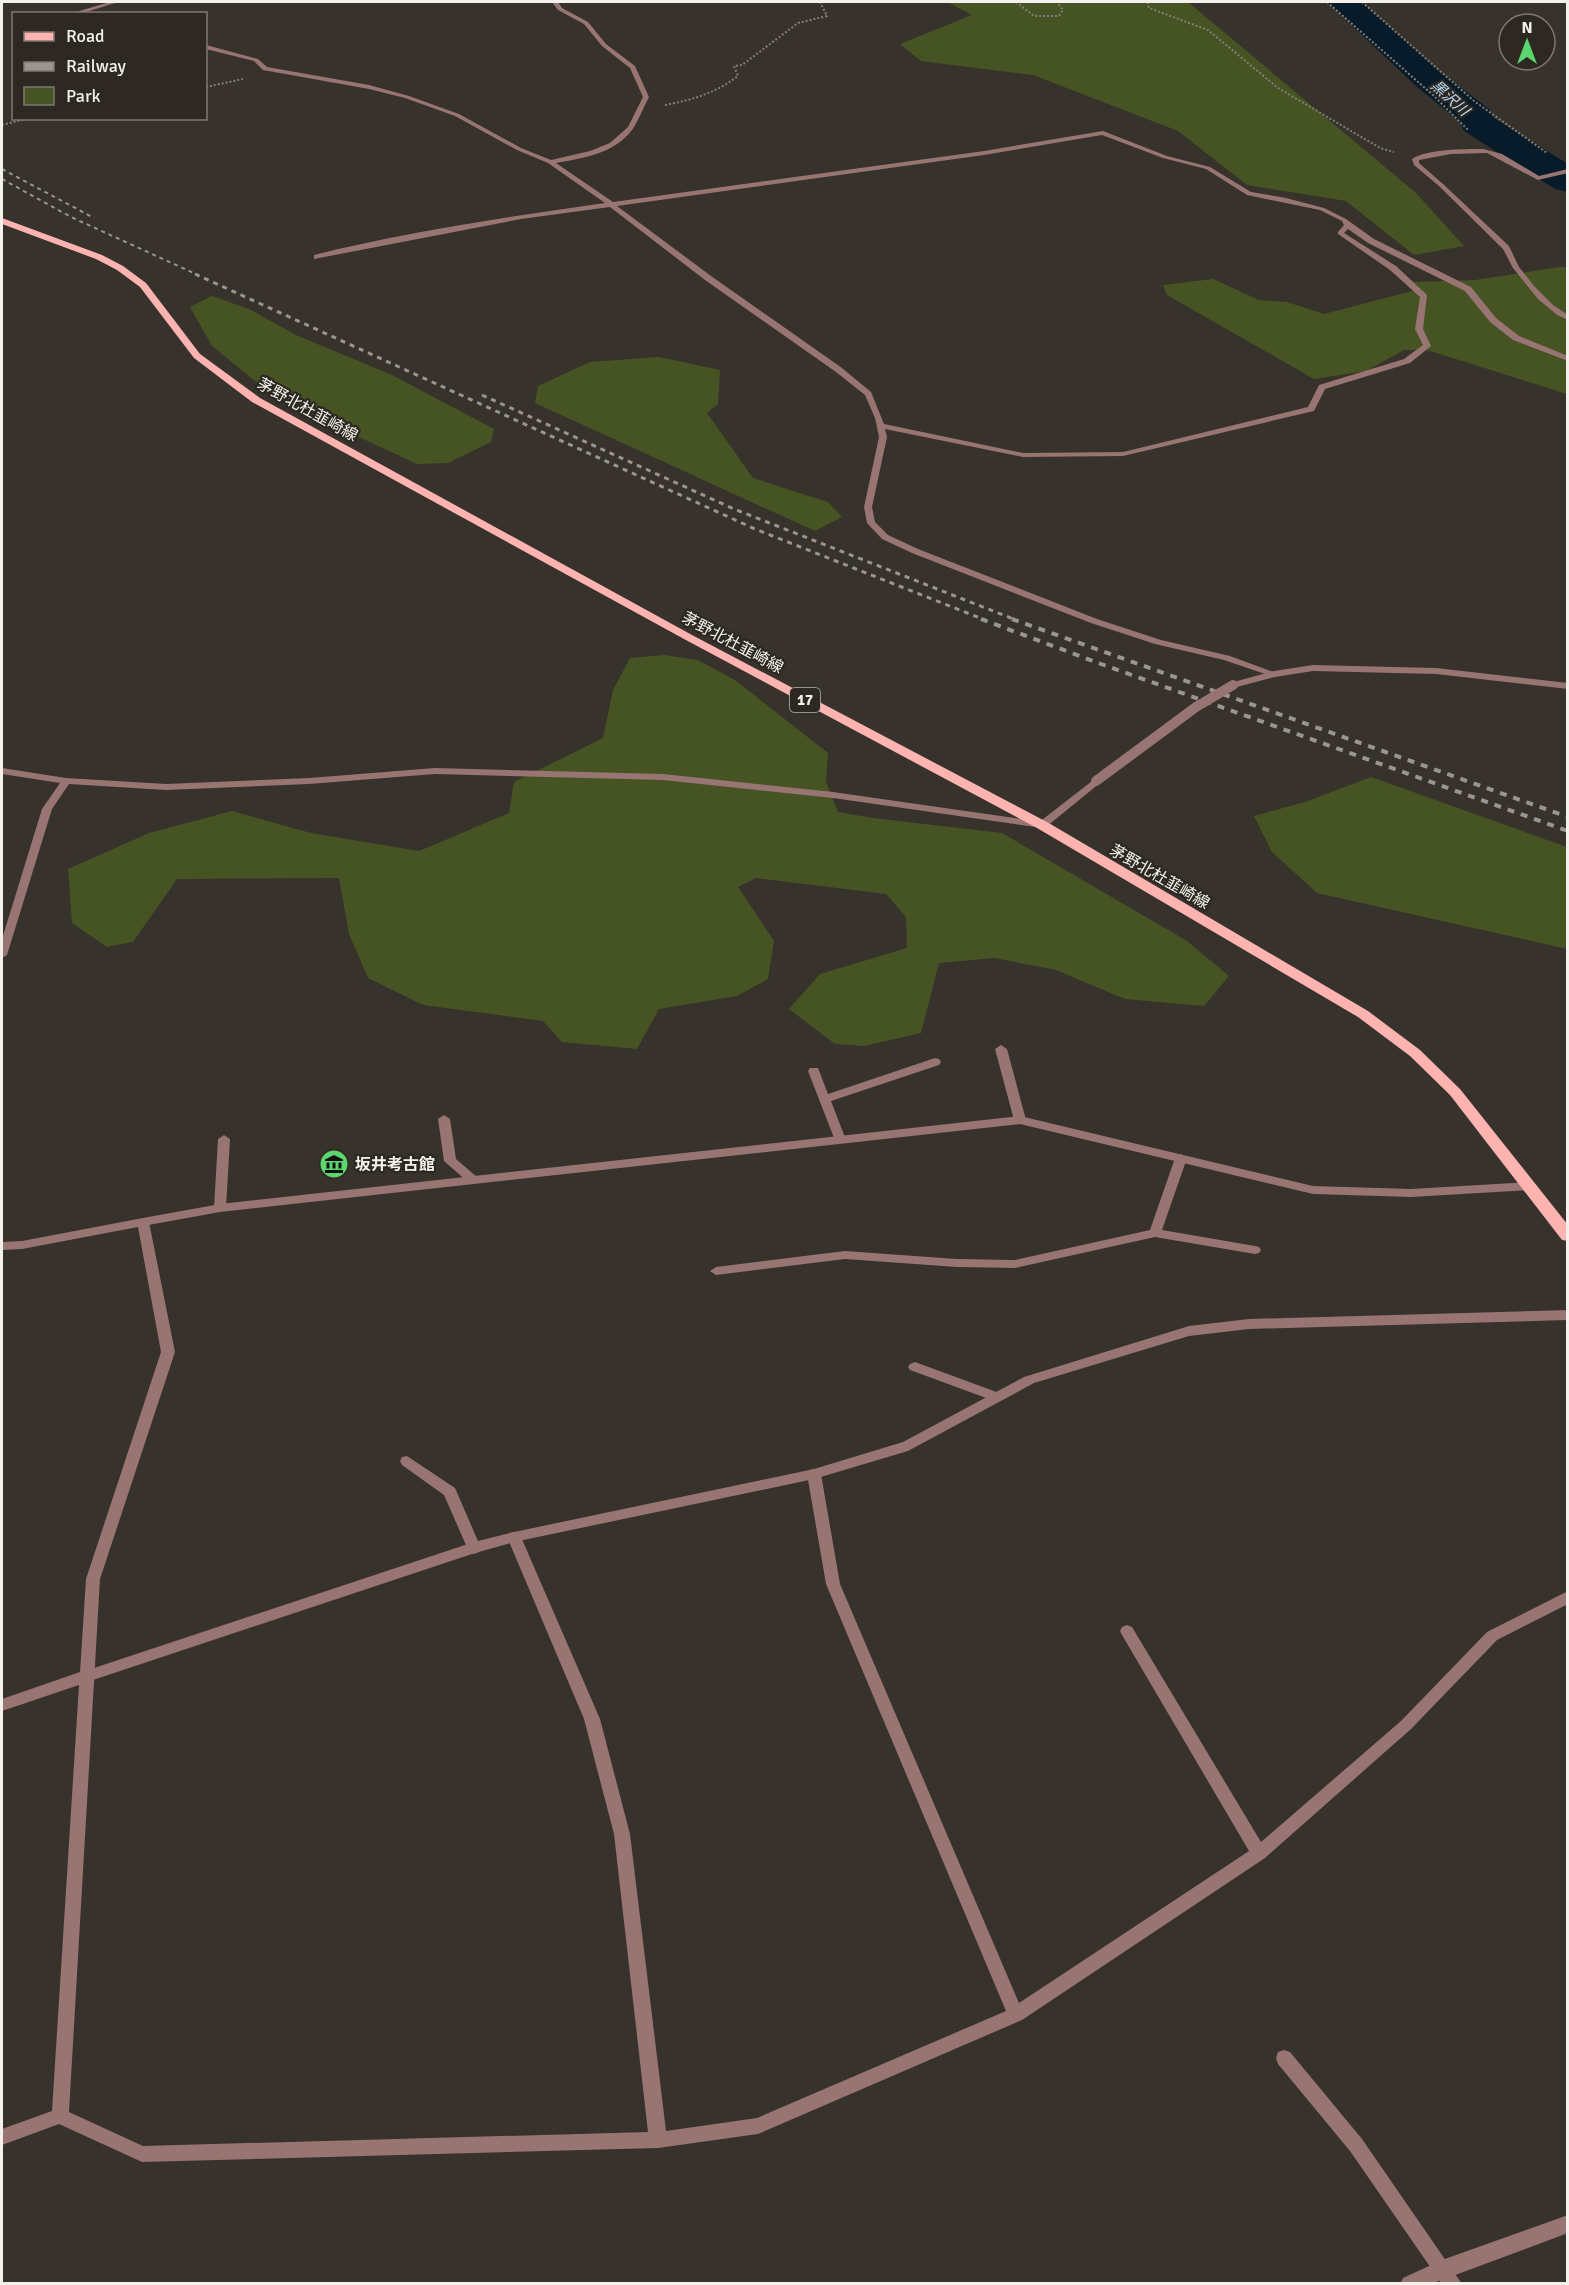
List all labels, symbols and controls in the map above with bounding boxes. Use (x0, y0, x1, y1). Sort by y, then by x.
legend (12, 12, 207, 120)
north arrow (1497, 12, 1557, 72)
text: N (1521, 18, 1533, 38)
text: Road (66, 25, 105, 47)
text: Railway (66, 55, 127, 77)
water label: 黒沢川 (1427, 76, 1474, 121)
text: Park (66, 85, 101, 107)
street label: 茅野北杜韮崎線 (254, 374, 361, 446)
street label: 茅野北杜韮崎線 (678, 608, 787, 678)
road number: 17 (790, 688, 820, 712)
street label: 茅野北杜韮崎線 (1106, 840, 1213, 914)
museum icon: 坂井考古館 (318, 1148, 350, 1180)
place label: 坂井考古館 (355, 1155, 435, 1175)

